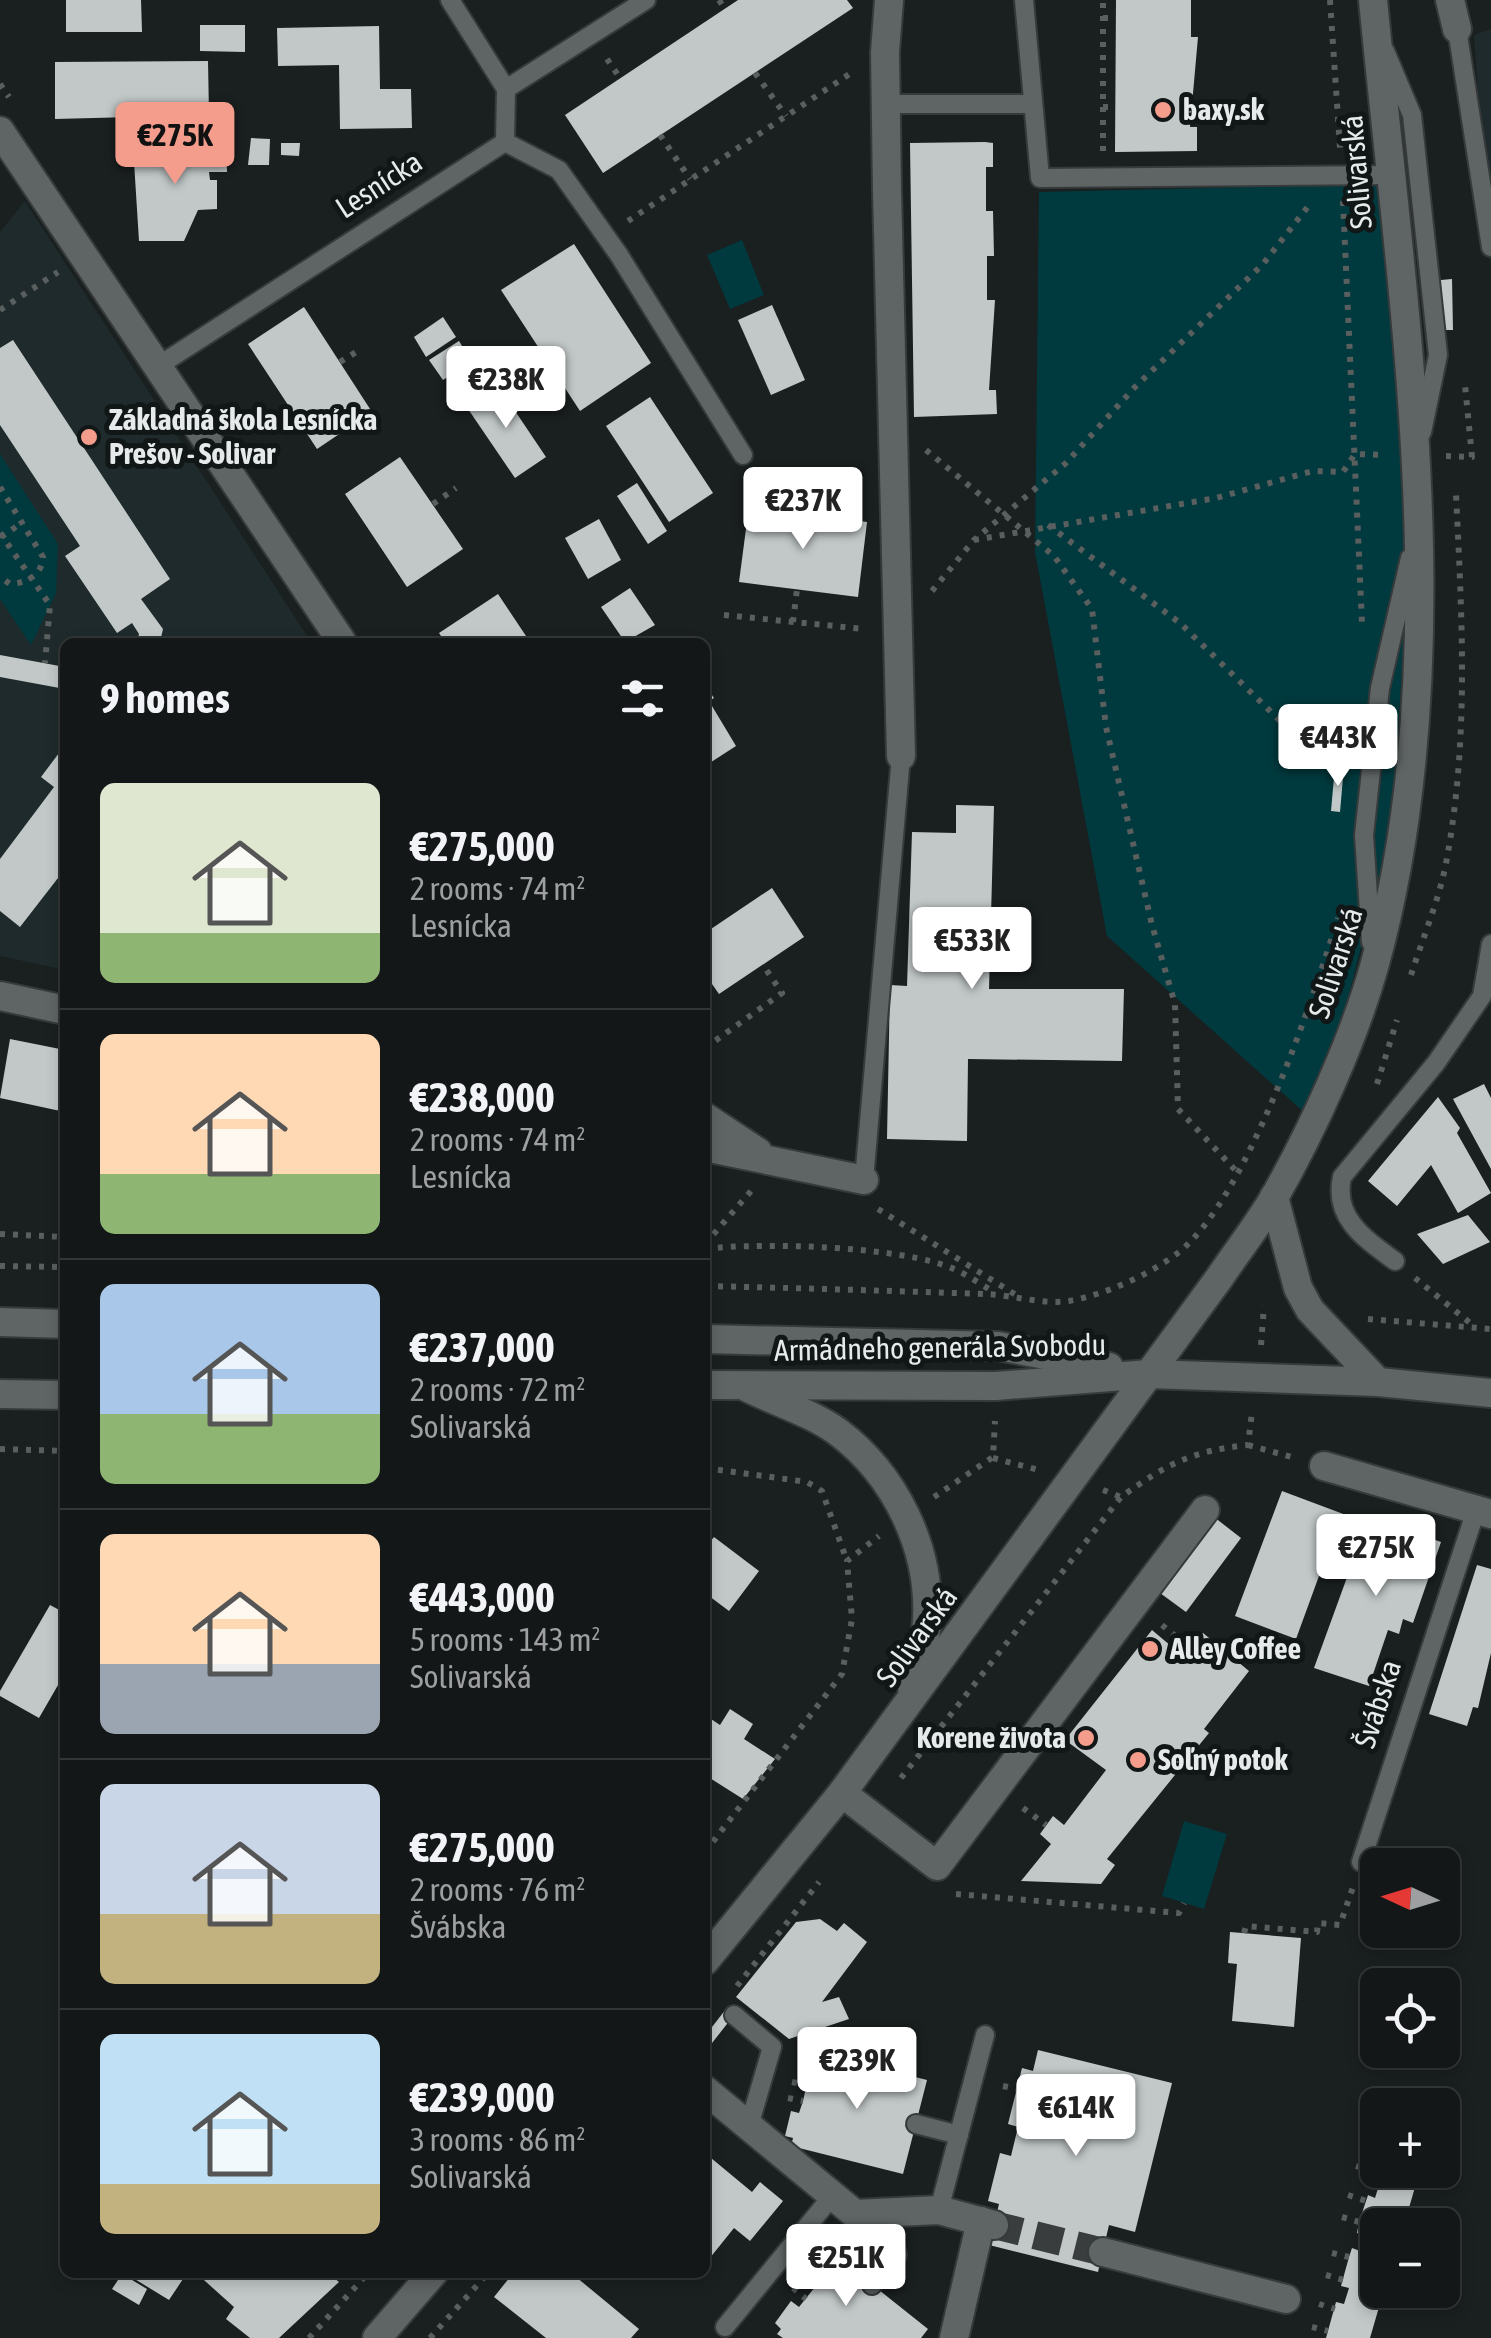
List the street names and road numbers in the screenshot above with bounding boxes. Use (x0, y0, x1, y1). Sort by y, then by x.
street label: Solivarská (1334, 114, 1378, 230)
street label: Lesnícka (329, 144, 428, 224)
street label: Solivarská (1301, 903, 1369, 1022)
street label: Armádneho generála Svobodu (774, 1327, 1106, 1367)
street label: Solivarská (869, 1580, 963, 1693)
street label: Švábska (1347, 1656, 1407, 1752)

